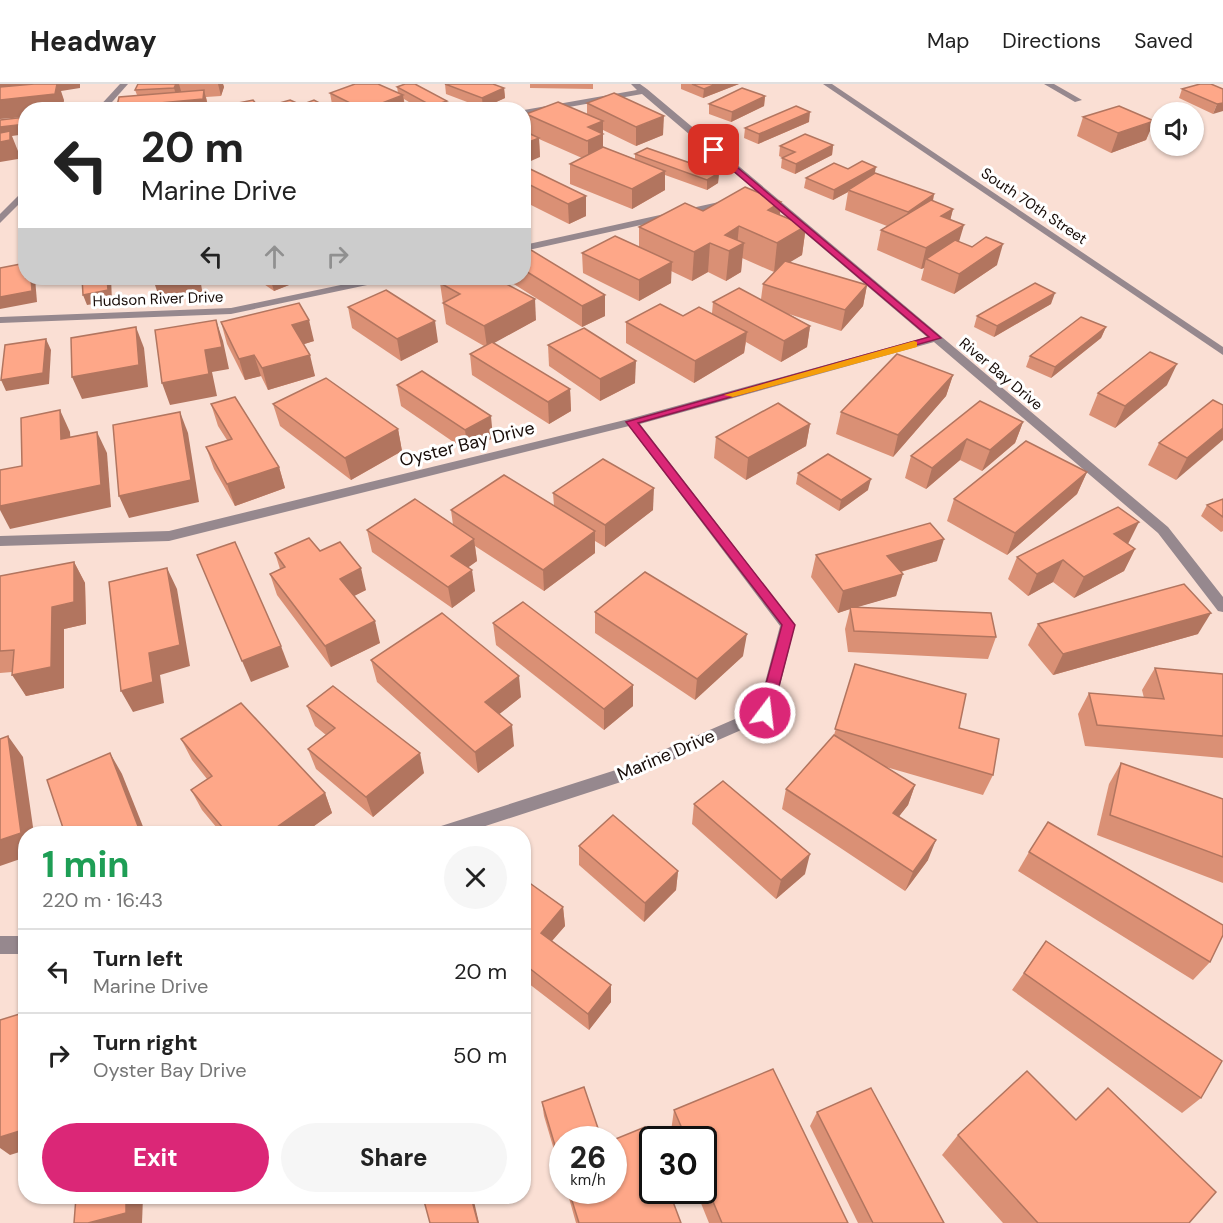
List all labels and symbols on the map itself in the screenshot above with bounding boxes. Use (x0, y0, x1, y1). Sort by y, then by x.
pin (688, 124, 739, 175)
street label: South 70th Street (977, 163, 1091, 249)
street label: Hudson River Drive (92, 287, 224, 311)
street label: River Bay Drive (955, 333, 1047, 415)
street label: Oyster Bay Drive (397, 416, 537, 472)
position arrow (733, 681, 797, 745)
street label: Marine Drive (613, 724, 719, 786)
speed limit sign: 30 (639, 1126, 717, 1204)

